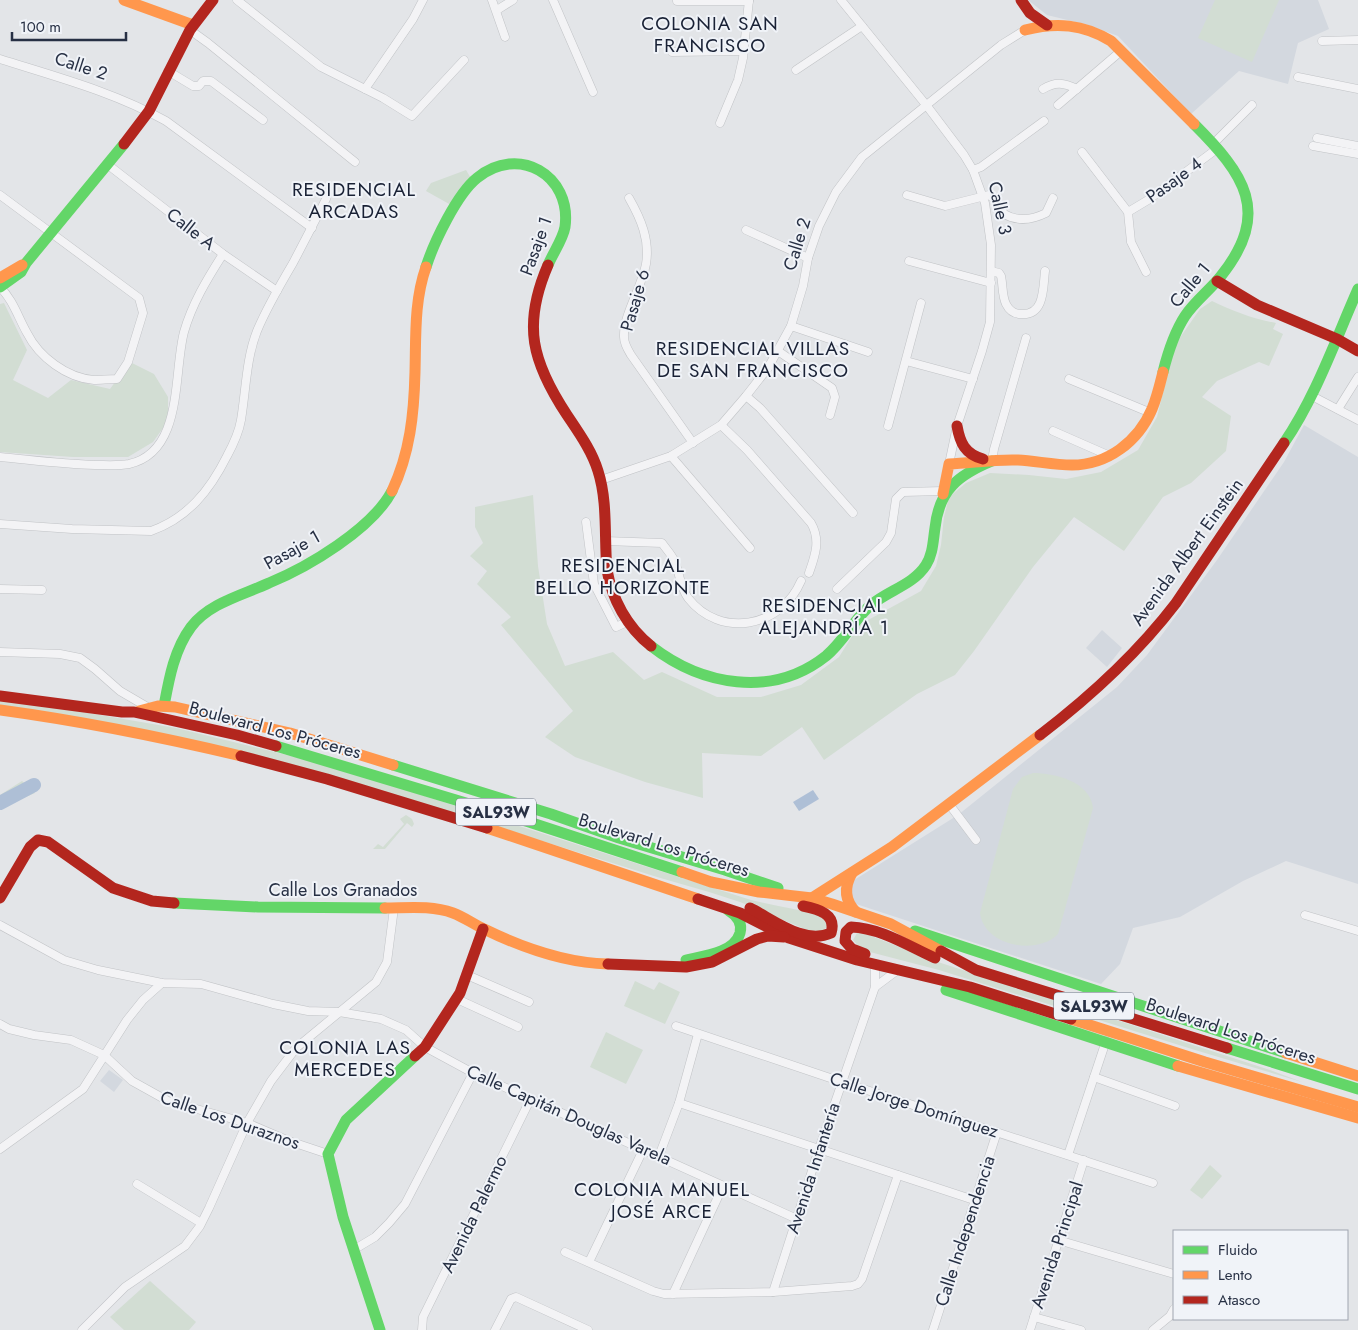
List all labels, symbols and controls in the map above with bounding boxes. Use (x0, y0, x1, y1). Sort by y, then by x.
scale bar (12, 10, 126, 42)
district label: COLONIA SAN FRANCISCO (641, 10, 779, 59)
text: 100 m (20, 16, 61, 38)
street label: Calle 2 (51, 45, 111, 87)
street label: Pasaje 4 (1141, 151, 1207, 209)
district label: RESIDENCIAL ARCADAS (292, 176, 416, 225)
street label: Calle 3 (982, 179, 1018, 237)
street label: Calle A (161, 202, 221, 256)
street label: Pasaje 1 (513, 213, 559, 279)
street label: Calle 2 (777, 214, 817, 274)
street label: Calle 1 (1163, 257, 1217, 313)
street label: Pasaje 6 (614, 266, 656, 334)
district label: RESIDENCIAL VILLAS DE SAN FRANCISCO (656, 335, 850, 384)
street label: Avenida Albert Einstein (1125, 473, 1249, 631)
street label: Pasaje 1 (259, 524, 325, 576)
district label: RESIDENCIAL BELLO HORIZONTE (535, 552, 711, 601)
district label: RESIDENCIAL ALEJANDRÍA 1 (759, 592, 889, 641)
street label: Boulevard Los Próceres (186, 695, 364, 765)
road number: SAL93W (456, 799, 536, 826)
street label: Boulevard Los Próceres (576, 807, 752, 883)
street label: Calle Los Granados (269, 877, 417, 903)
street label: Boulevard Los Próceres (1143, 991, 1319, 1071)
road number: SAL93W (1054, 992, 1134, 1019)
district label: COLONIA LAS MERCEDES (279, 1034, 411, 1083)
street label: Calle Capitán Douglas Varela (462, 1058, 676, 1172)
street label: Calle Jorge Domínguez (826, 1065, 1002, 1145)
street label: Calle Los Duraznos (157, 1084, 303, 1156)
street label: Avenida Infantería (780, 1099, 846, 1237)
street label: Avenida Palermo (434, 1151, 514, 1277)
street label: Calle Independencia (928, 1152, 1002, 1310)
district label: COLONIA MANUEL JOSÉ ARCE (574, 1176, 750, 1225)
street label: Avenida Principal (1024, 1178, 1090, 1312)
legend (1173, 1230, 1348, 1320)
text: Fluido (1218, 1239, 1257, 1261)
text: Lento (1218, 1264, 1252, 1286)
text: Atasco (1218, 1289, 1260, 1311)

